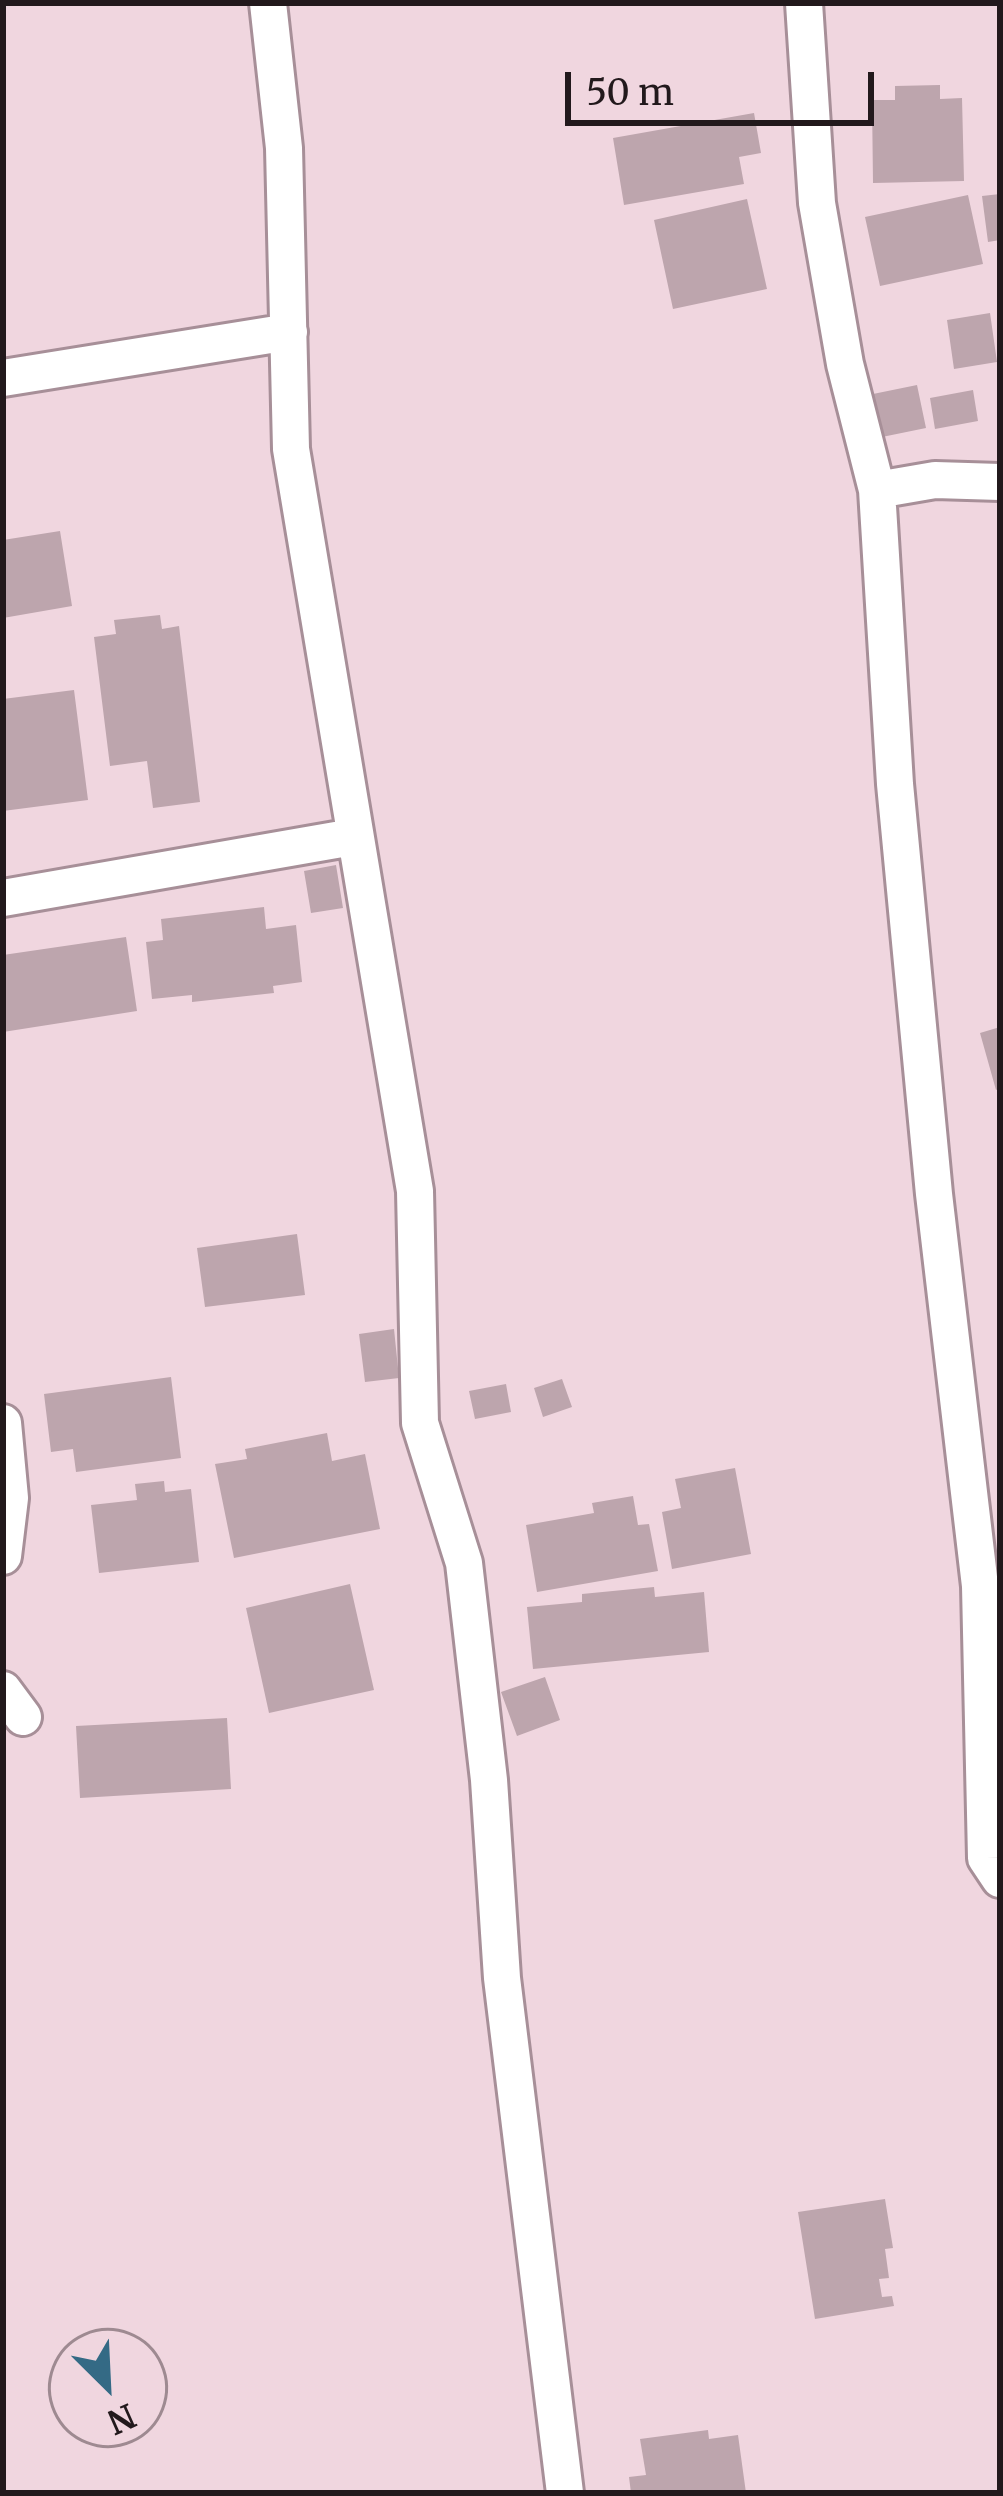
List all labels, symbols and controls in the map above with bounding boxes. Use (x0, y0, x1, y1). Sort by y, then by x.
scale bar (571, 48, 880, 122)
text: 50 m (586, 70, 674, 115)
north arrow (48, 2328, 168, 2448)
text: N (101, 2395, 142, 2443)

